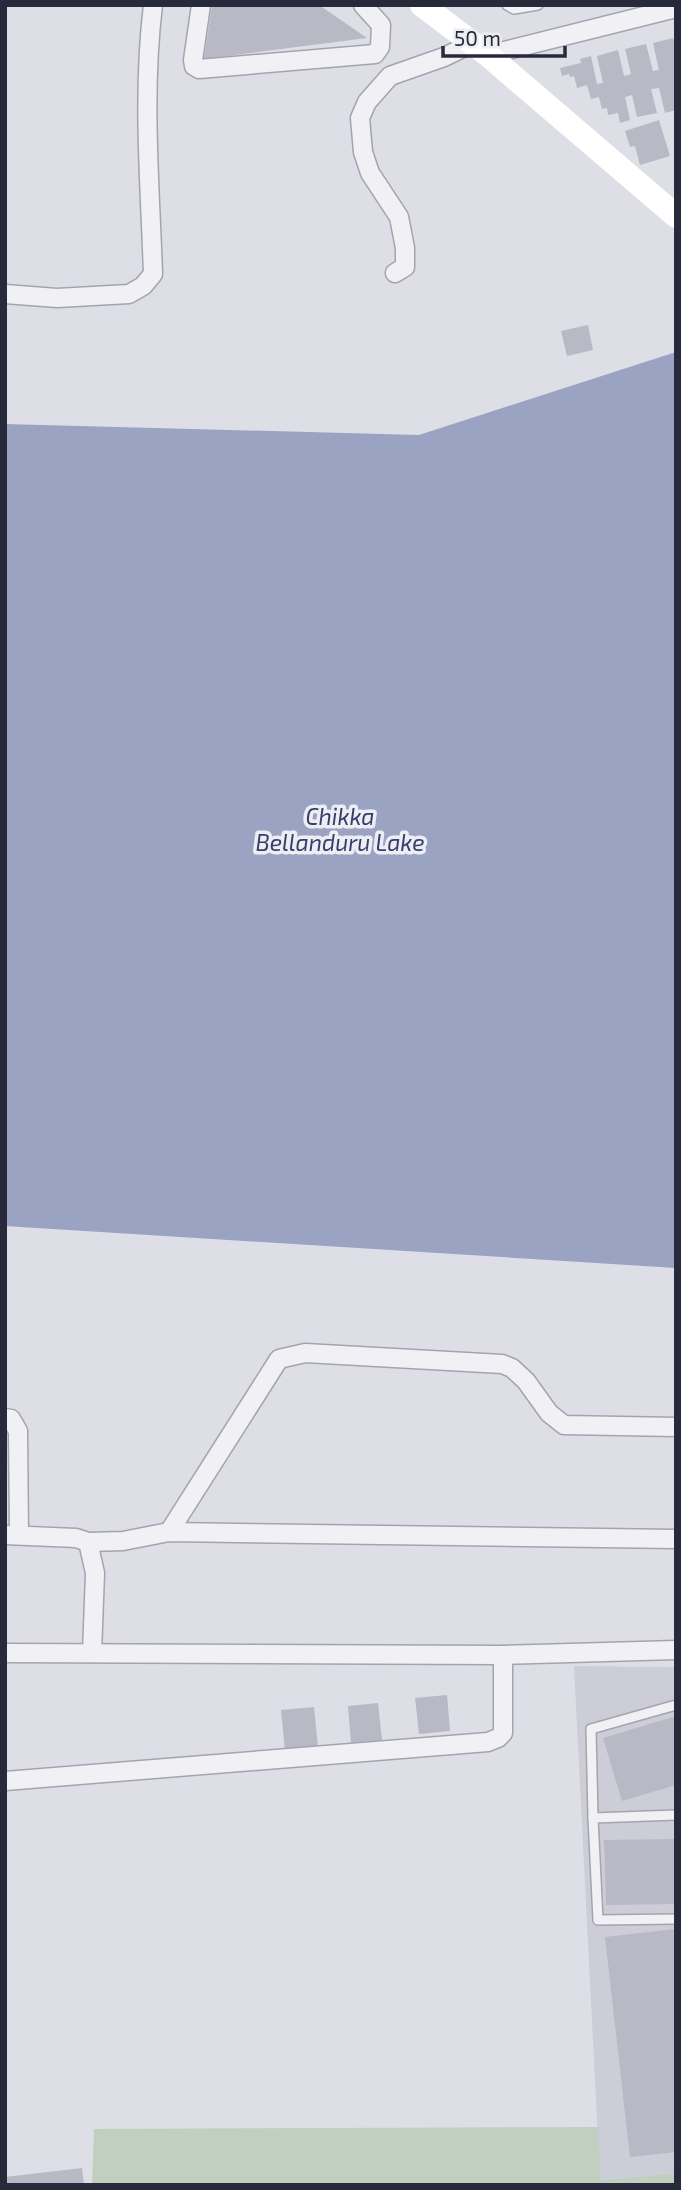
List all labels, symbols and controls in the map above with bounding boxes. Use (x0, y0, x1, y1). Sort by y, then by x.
scale bar (443, 14, 566, 58)
text: 50 m (454, 25, 501, 50)
water label: Chikka Bellanduru Lake (255, 802, 425, 856)

